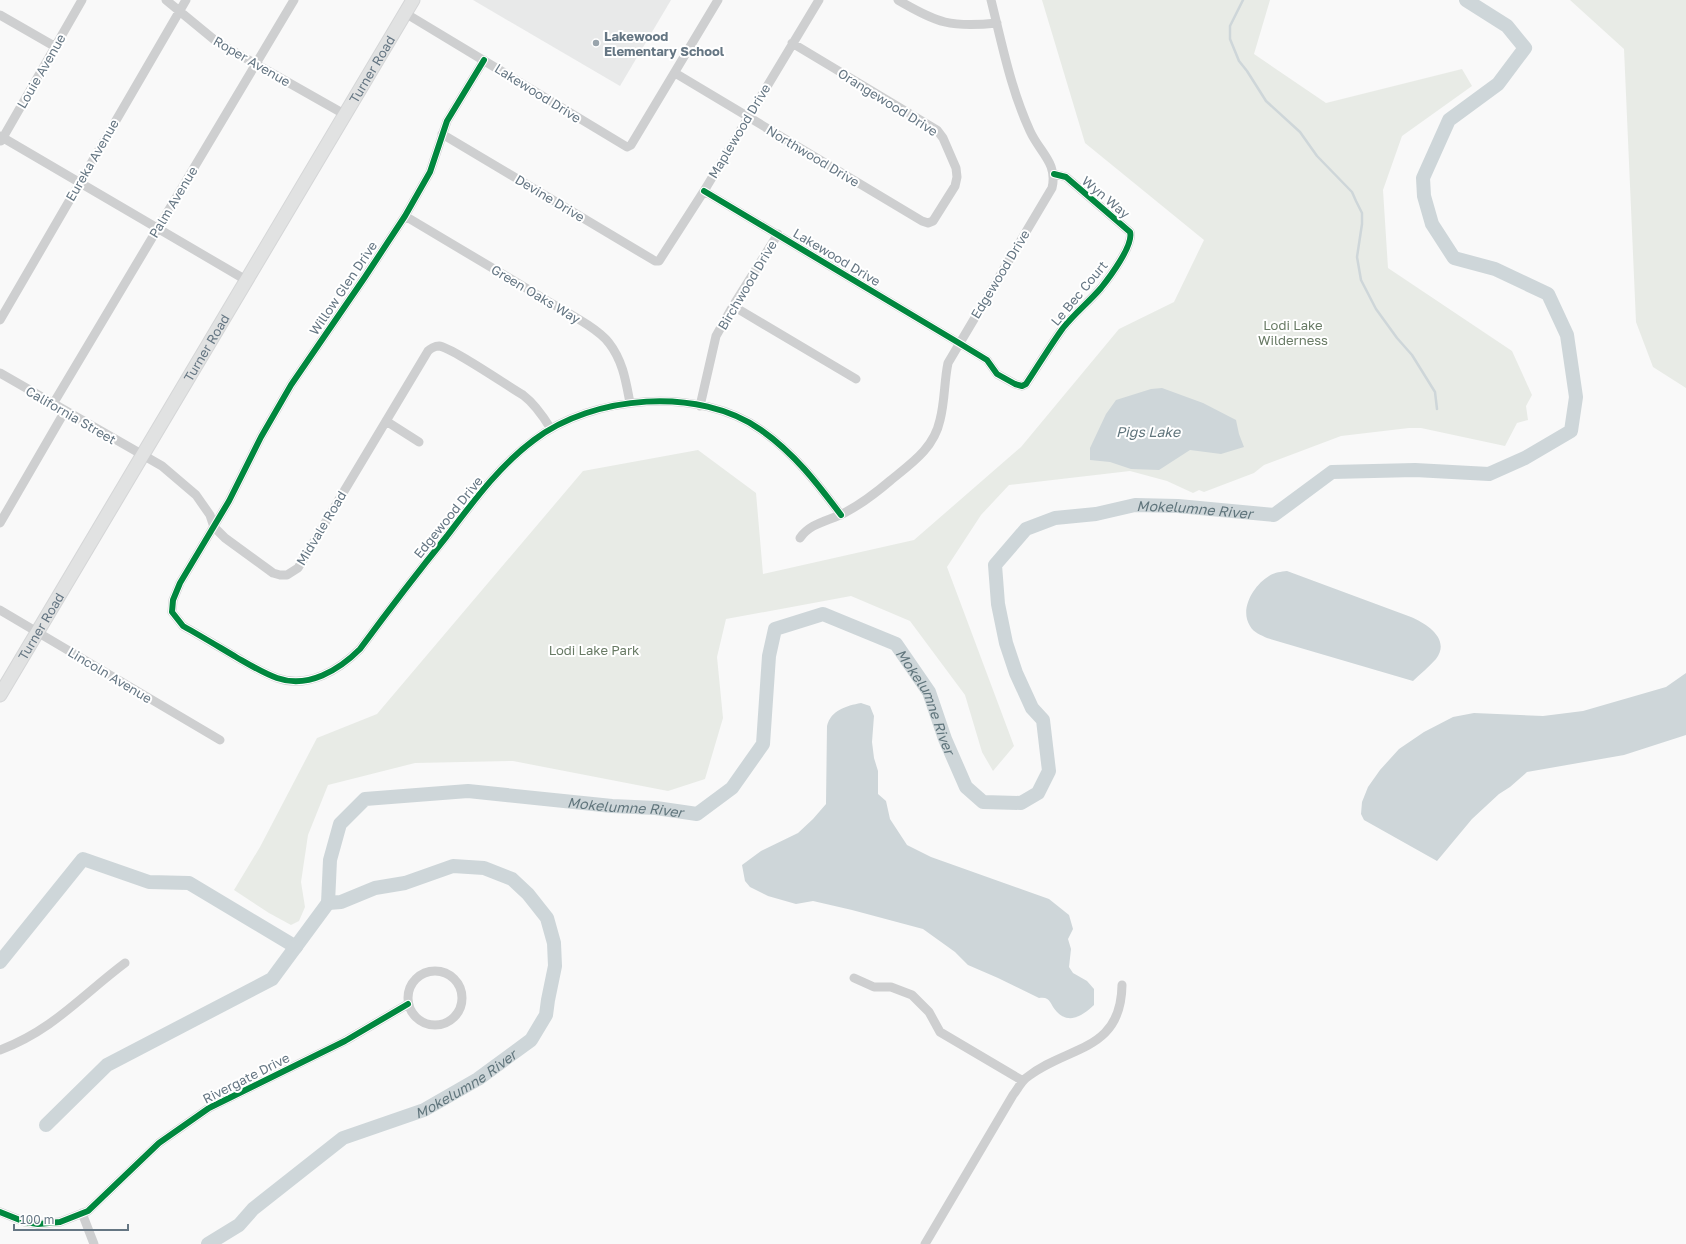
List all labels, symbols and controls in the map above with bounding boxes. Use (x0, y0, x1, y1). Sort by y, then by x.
place label: Lakewood Elementary School (604, 28, 725, 59)
street label: Louie Avenue (13, 31, 69, 111)
street label: Roper Avenue (211, 33, 293, 89)
street label: Turner Road (346, 33, 398, 106)
marker: Lakewood Elementary School (591, 38, 601, 48)
street label: Lakewood Drive (492, 60, 584, 126)
street label: Orangewood Drive (835, 65, 941, 139)
street label: Maplewood Drive (704, 81, 774, 181)
street label: Eureka Avenue (62, 116, 122, 204)
street label: Northwood Drive (764, 122, 862, 190)
street label: Palm Avenue (145, 163, 201, 241)
street label: Devine Drive (512, 171, 588, 225)
street label: Wyn Way (1079, 172, 1134, 222)
street label: Lakewood Drive (791, 225, 883, 289)
street label: Edgewood Drive (967, 227, 1033, 321)
street label: Birchwood Drive (714, 237, 780, 333)
street label: Willow Glen Drive (306, 238, 380, 338)
street label: Le Bec Court (1047, 257, 1111, 329)
street label: Green Oaks Way (488, 261, 584, 327)
street label: Turner Road (180, 311, 233, 384)
park label: Lodi Lake Wilderness (1258, 317, 1328, 348)
street label: California Street (23, 383, 119, 447)
water label: Pigs Lake (1116, 423, 1181, 440)
street label: Edgewood Drive (410, 473, 486, 561)
street label: Midvale Road (293, 488, 349, 568)
water label: Mokelumne River (1136, 497, 1256, 522)
street label: Turner Road (15, 590, 67, 663)
park label: Lodi Lake Park (549, 642, 640, 658)
street label: Lincoln Avenue (65, 644, 155, 706)
water label: Mokelumne River (893, 645, 960, 759)
water label: Mokelumne River (567, 793, 687, 821)
water label: Mokelumne River (413, 1044, 521, 1121)
street label: Rivergate Drive (200, 1049, 292, 1107)
scale bar (14, 1206, 128, 1232)
text: 100 m (20, 1212, 54, 1227)

